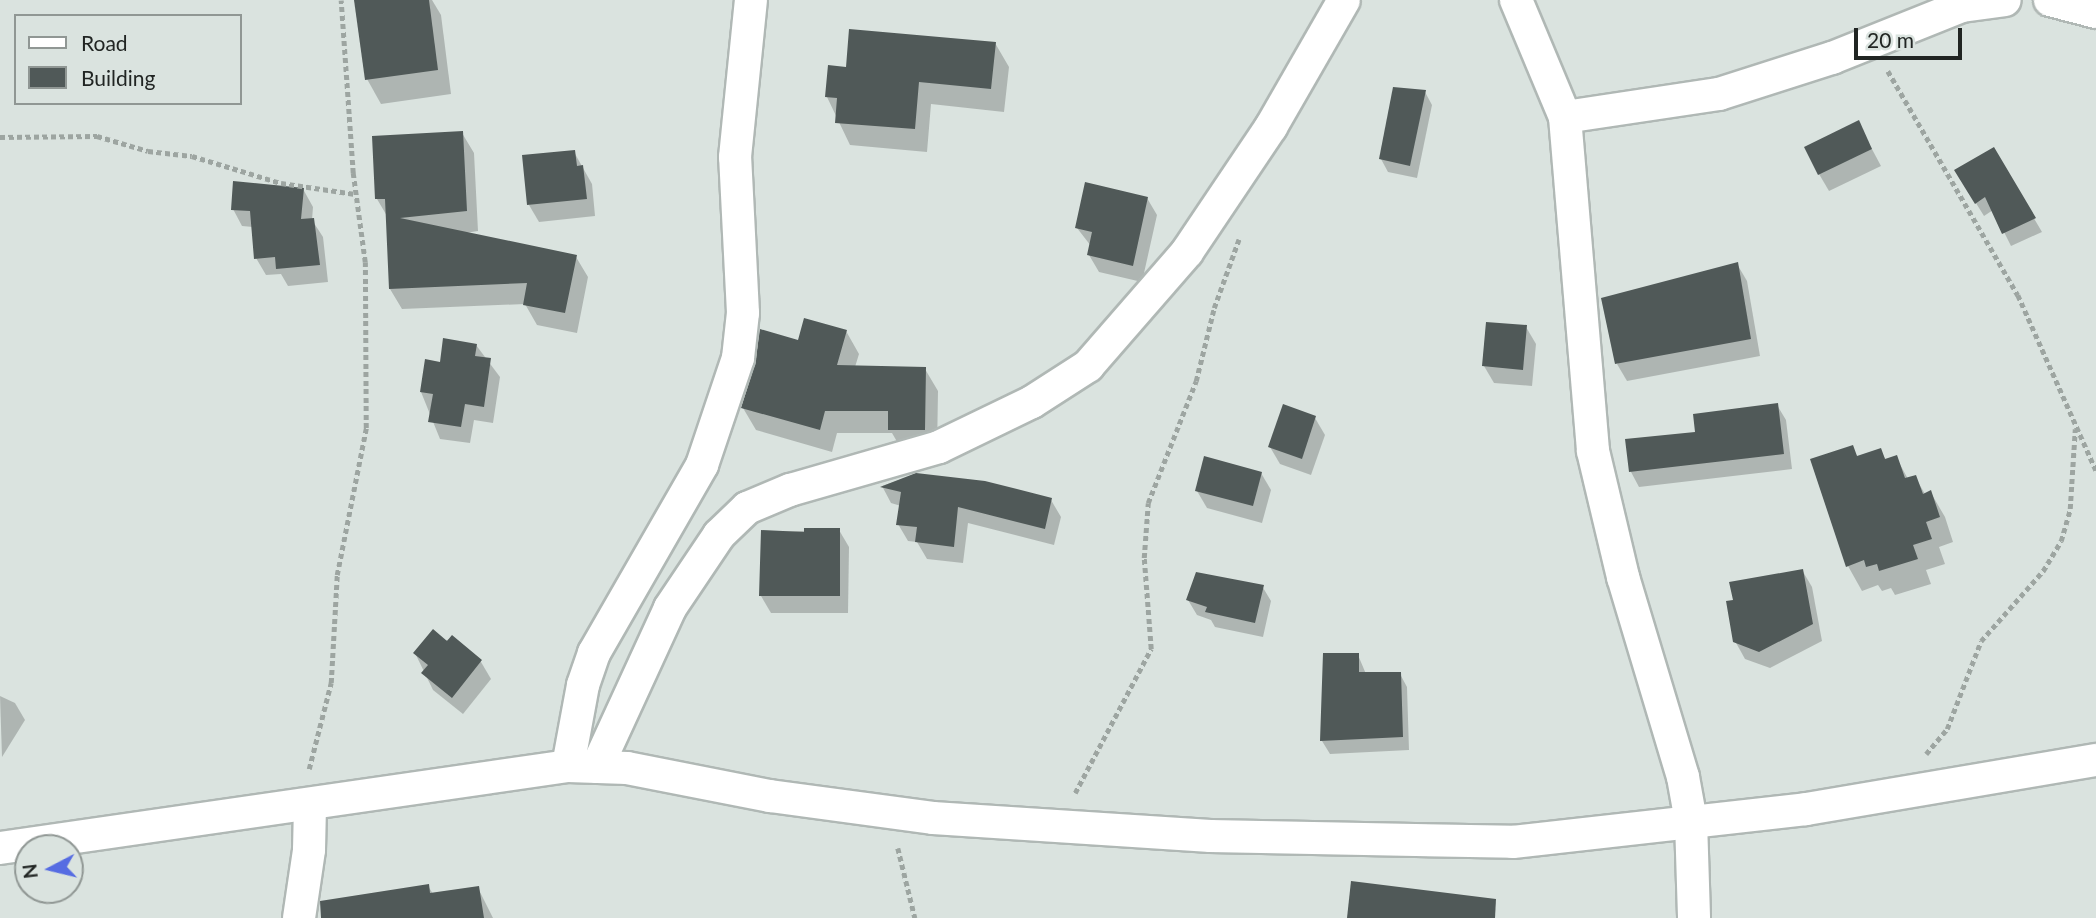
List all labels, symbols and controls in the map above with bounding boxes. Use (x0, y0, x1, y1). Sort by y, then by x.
legend (14, 14, 242, 105)
scale bar (1858, 14, 1966, 58)
text: 20 m (1867, 27, 1914, 52)
text: Road (81, 30, 128, 55)
text: Building (81, 65, 156, 90)
north arrow (14, 834, 84, 904)
text: N (17, 863, 42, 880)

